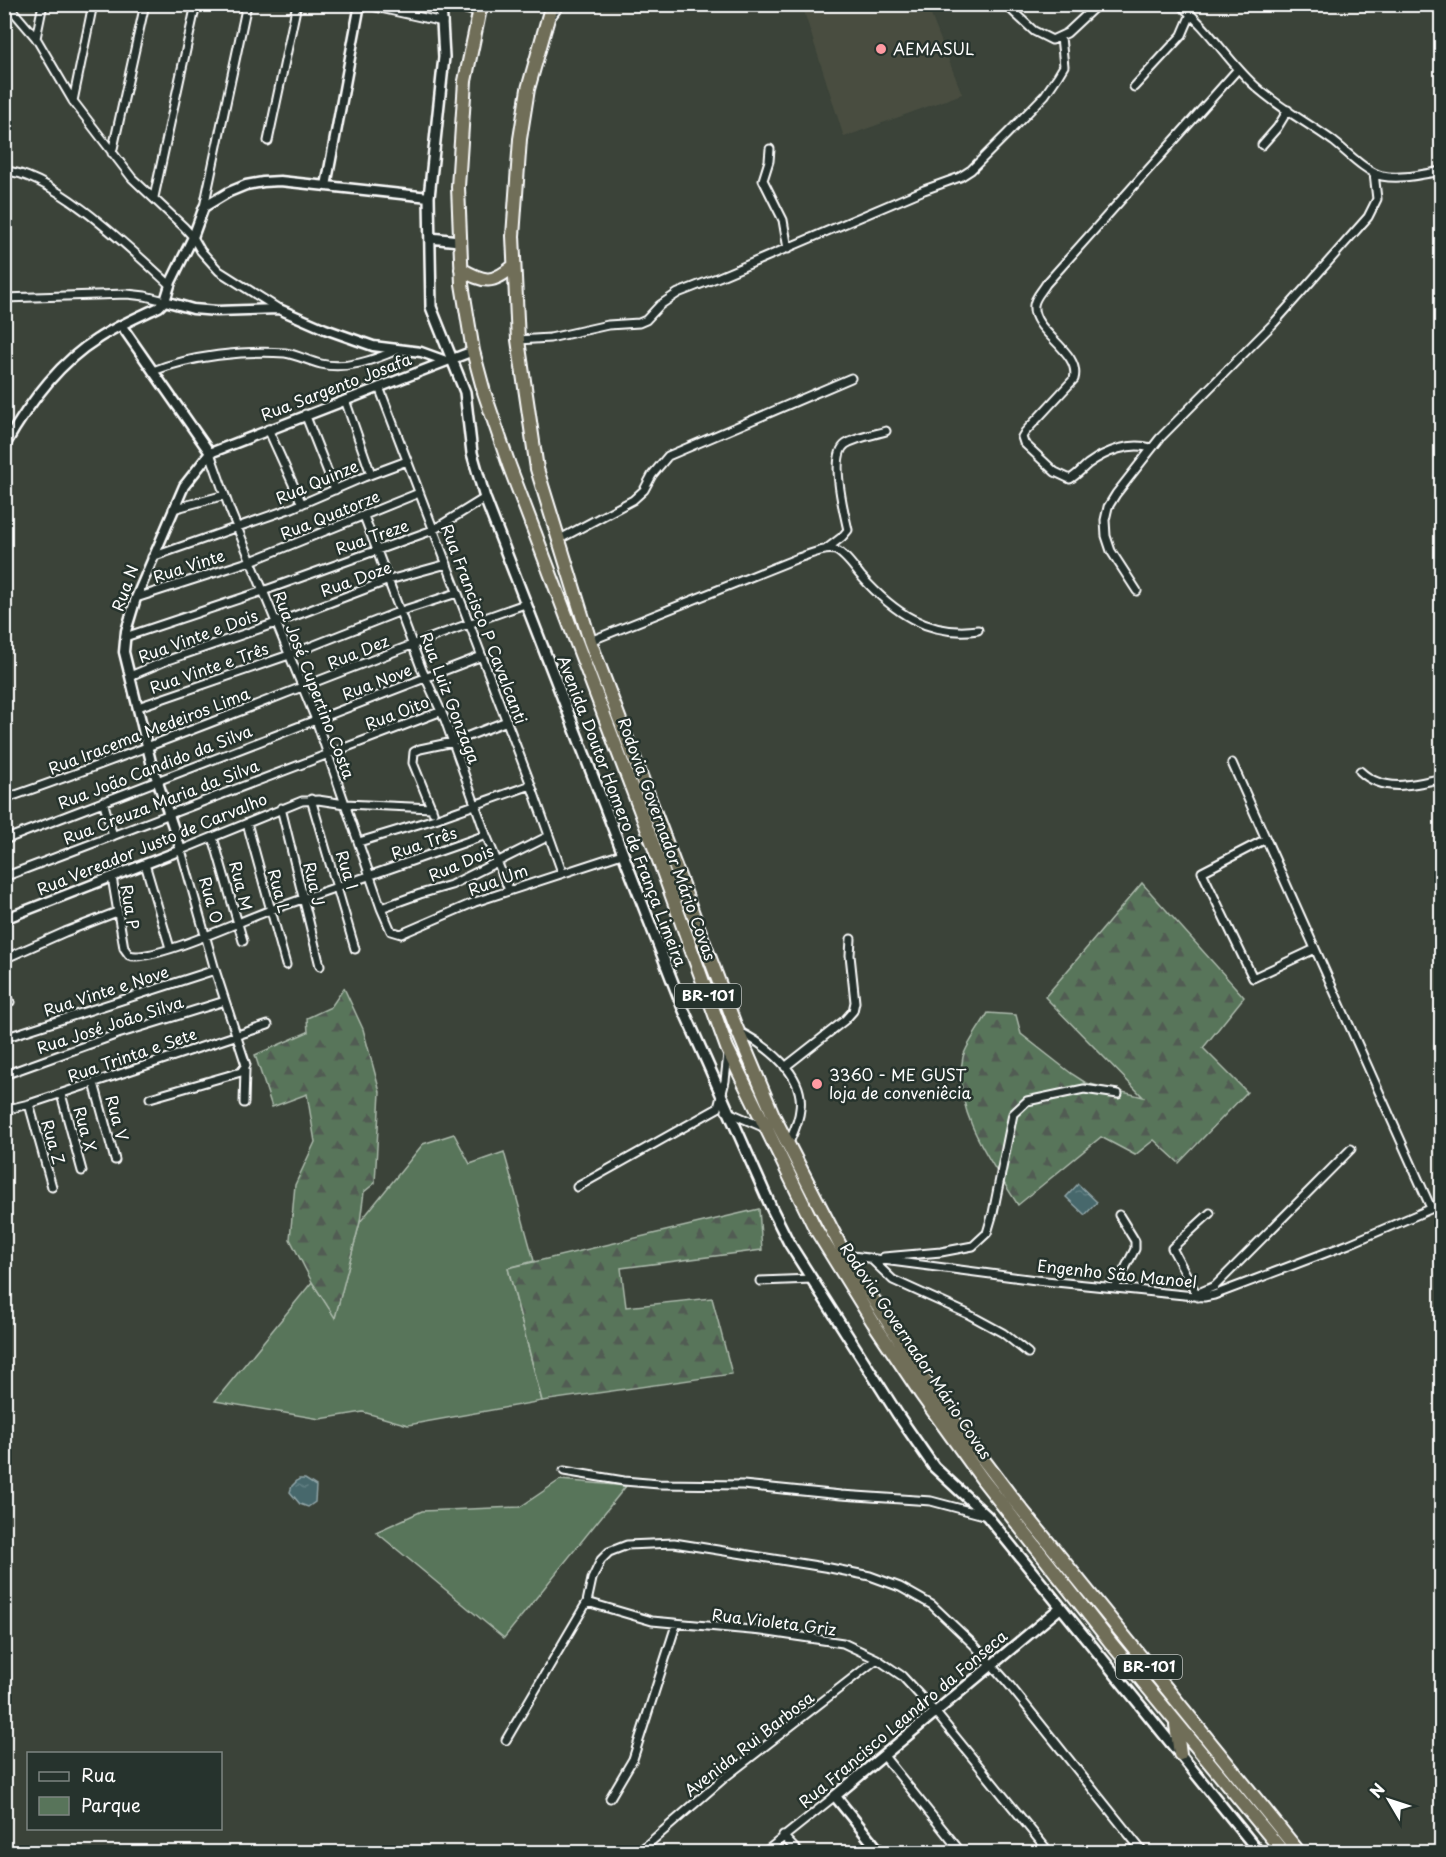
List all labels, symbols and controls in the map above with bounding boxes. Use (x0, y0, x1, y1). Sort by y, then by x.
place label: AEMASUL (893, 36, 974, 60)
marker: AEMASUL (874, 42, 888, 56)
street label: Rua Sargento Josafa (257, 346, 414, 426)
street label: Rua Quinze (272, 453, 362, 509)
street label: Rua Quatorze (276, 483, 383, 545)
street label: Rua Treze (332, 512, 412, 560)
street label: Rua Francisco P Cavalcanti (436, 520, 534, 727)
street label: Rua Vinte (150, 542, 228, 588)
street label: Rua Doze (317, 554, 394, 602)
street label: Rua N (105, 561, 144, 614)
street label: Rua José Cupertino Costa (268, 587, 362, 782)
street label: Rua Vinte e Dois (134, 602, 261, 668)
street label: Rua Dez (323, 628, 392, 674)
street label: Rua Luiz Gonzaga (415, 628, 487, 767)
street label: Rua Vinte e Três (146, 635, 271, 699)
street label: Avenida Doutor Homero de França Limeira (552, 652, 693, 970)
street label: Rua Nove (338, 657, 415, 705)
street label: Rua Iracema Medeiros Lima (44, 681, 253, 780)
street label: Rua Oito (361, 689, 432, 735)
street label: Rodovia Governador Mário Covas (613, 714, 723, 964)
street label: Rua João Candido da Silva (54, 718, 255, 814)
street label: Rua Creuza Maria da Silva (59, 752, 262, 850)
street label: Rua Vereador Justo de Carvalho (33, 786, 270, 900)
street label: Rua Três (388, 820, 460, 864)
street label: Rua Dois (424, 838, 497, 887)
street label: Rua I (331, 847, 365, 892)
street label: Rua Um (464, 857, 531, 901)
street label: Rua M (224, 858, 260, 913)
street label: Rua J (298, 859, 332, 908)
street label: Rua L (263, 866, 297, 915)
street label: Rua O (194, 873, 230, 926)
street label: Rua P (116, 883, 146, 931)
street label: Rua Vinte e Nove (40, 959, 171, 1022)
road number: BR-101 (675, 984, 741, 1008)
street label: Rua José João Silva (33, 989, 187, 1059)
street label: Rua Trinta e Sete (64, 1021, 199, 1087)
place label: 3360 - ME GUST loja de conveniêcia (829, 1062, 971, 1104)
marker: 3360 - ME GUST loja de conveniêcia (810, 1077, 824, 1091)
street label: Rua V (100, 1092, 136, 1143)
street label: Rua X (68, 1103, 104, 1154)
street label: Rua Z (36, 1116, 72, 1167)
street label: Rodovia Governador Mário Covas (835, 1237, 999, 1464)
street label: Engenho São Manoel (1036, 1253, 1198, 1293)
street label: Rua Violeta Griz (711, 1601, 838, 1641)
street label: Rua Francisco Leandro da Fonseca (793, 1624, 1012, 1813)
road number: BR-101 (1116, 1655, 1182, 1679)
street label: Avenida Rui Barbosa (678, 1685, 818, 1802)
legend (27, 1752, 222, 1830)
text: Rua (81, 1761, 116, 1788)
north arrow (1359, 1770, 1419, 1830)
text: N (1363, 1777, 1390, 1802)
text: Parque (81, 1791, 141, 1818)

